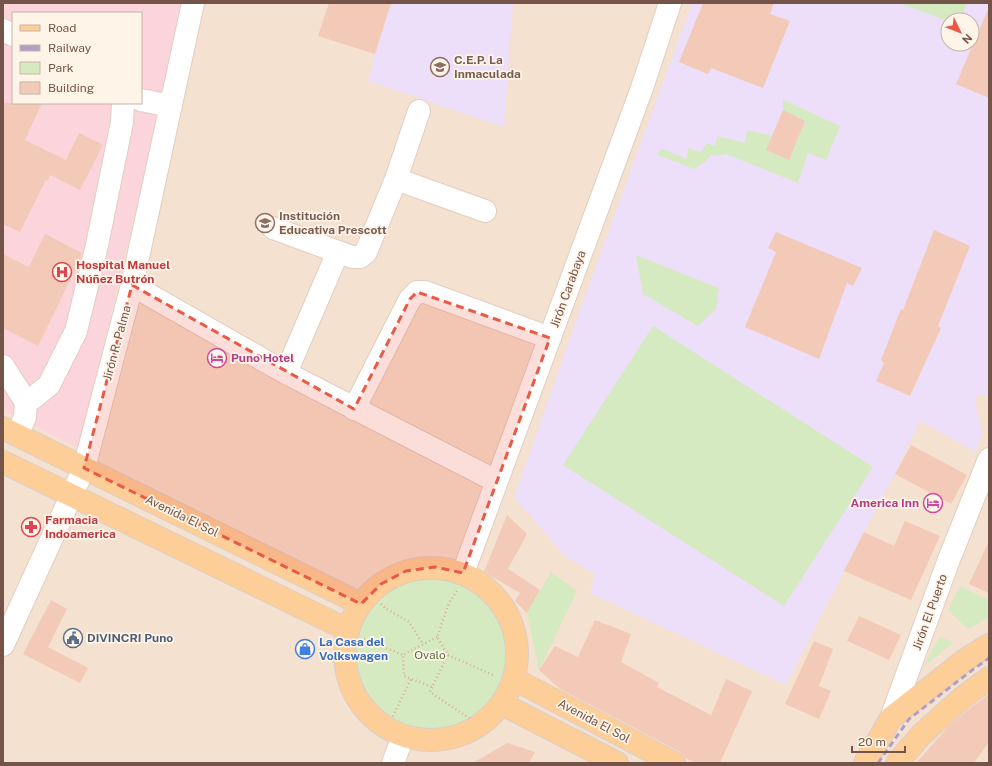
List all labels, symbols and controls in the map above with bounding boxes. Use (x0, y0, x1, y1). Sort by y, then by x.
legend (12, 12, 142, 104)
north arrow (940, 12, 980, 52)
text: Road (48, 21, 76, 35)
text: N (960, 32, 975, 46)
text: Railway (48, 41, 92, 55)
place label: C.E.P. La Inmaculada (454, 53, 521, 81)
school or university icon: C.E.P. La Inmaculada (429, 56, 451, 78)
text: Park (48, 61, 74, 75)
text: Building (48, 81, 94, 95)
place label: Institución Educativa Prescott (279, 209, 387, 237)
school or university icon: Institución Educativa Prescott (254, 212, 276, 234)
street label: Jirón Carabaya (548, 248, 588, 330)
place label: Hospital Manuel Núñez Butrón (76, 258, 170, 286)
hospital icon: Hospital Manuel Núñez Butrón (51, 261, 73, 283)
street label: Jirón R. Palma (100, 304, 134, 382)
hotel icon: Puno Hotel (206, 347, 228, 369)
place label: Puno Hotel (231, 351, 294, 365)
street label: Avenida El Sol (143, 492, 221, 540)
hotel icon: America Inn (922, 492, 944, 514)
place label: America Inn (851, 496, 919, 510)
place label: Farmacia Indoamerica (45, 513, 116, 541)
pharmacy icon: Farmacia Indoamerica (20, 516, 42, 538)
street label: Jirón El Puerto (910, 572, 950, 652)
public building icon: DIVINCRI Puno (62, 627, 84, 649)
place label: DIVINCRI Puno (87, 631, 173, 645)
place label: La Casa del Volkswagen (319, 635, 388, 663)
shop icon: La Casa del Volkswagen (294, 638, 316, 660)
park label: Ovalo (414, 648, 446, 662)
street label: Avenida El Sol (556, 696, 633, 746)
scale bar (852, 728, 905, 754)
text: 20 m (858, 735, 886, 749)

